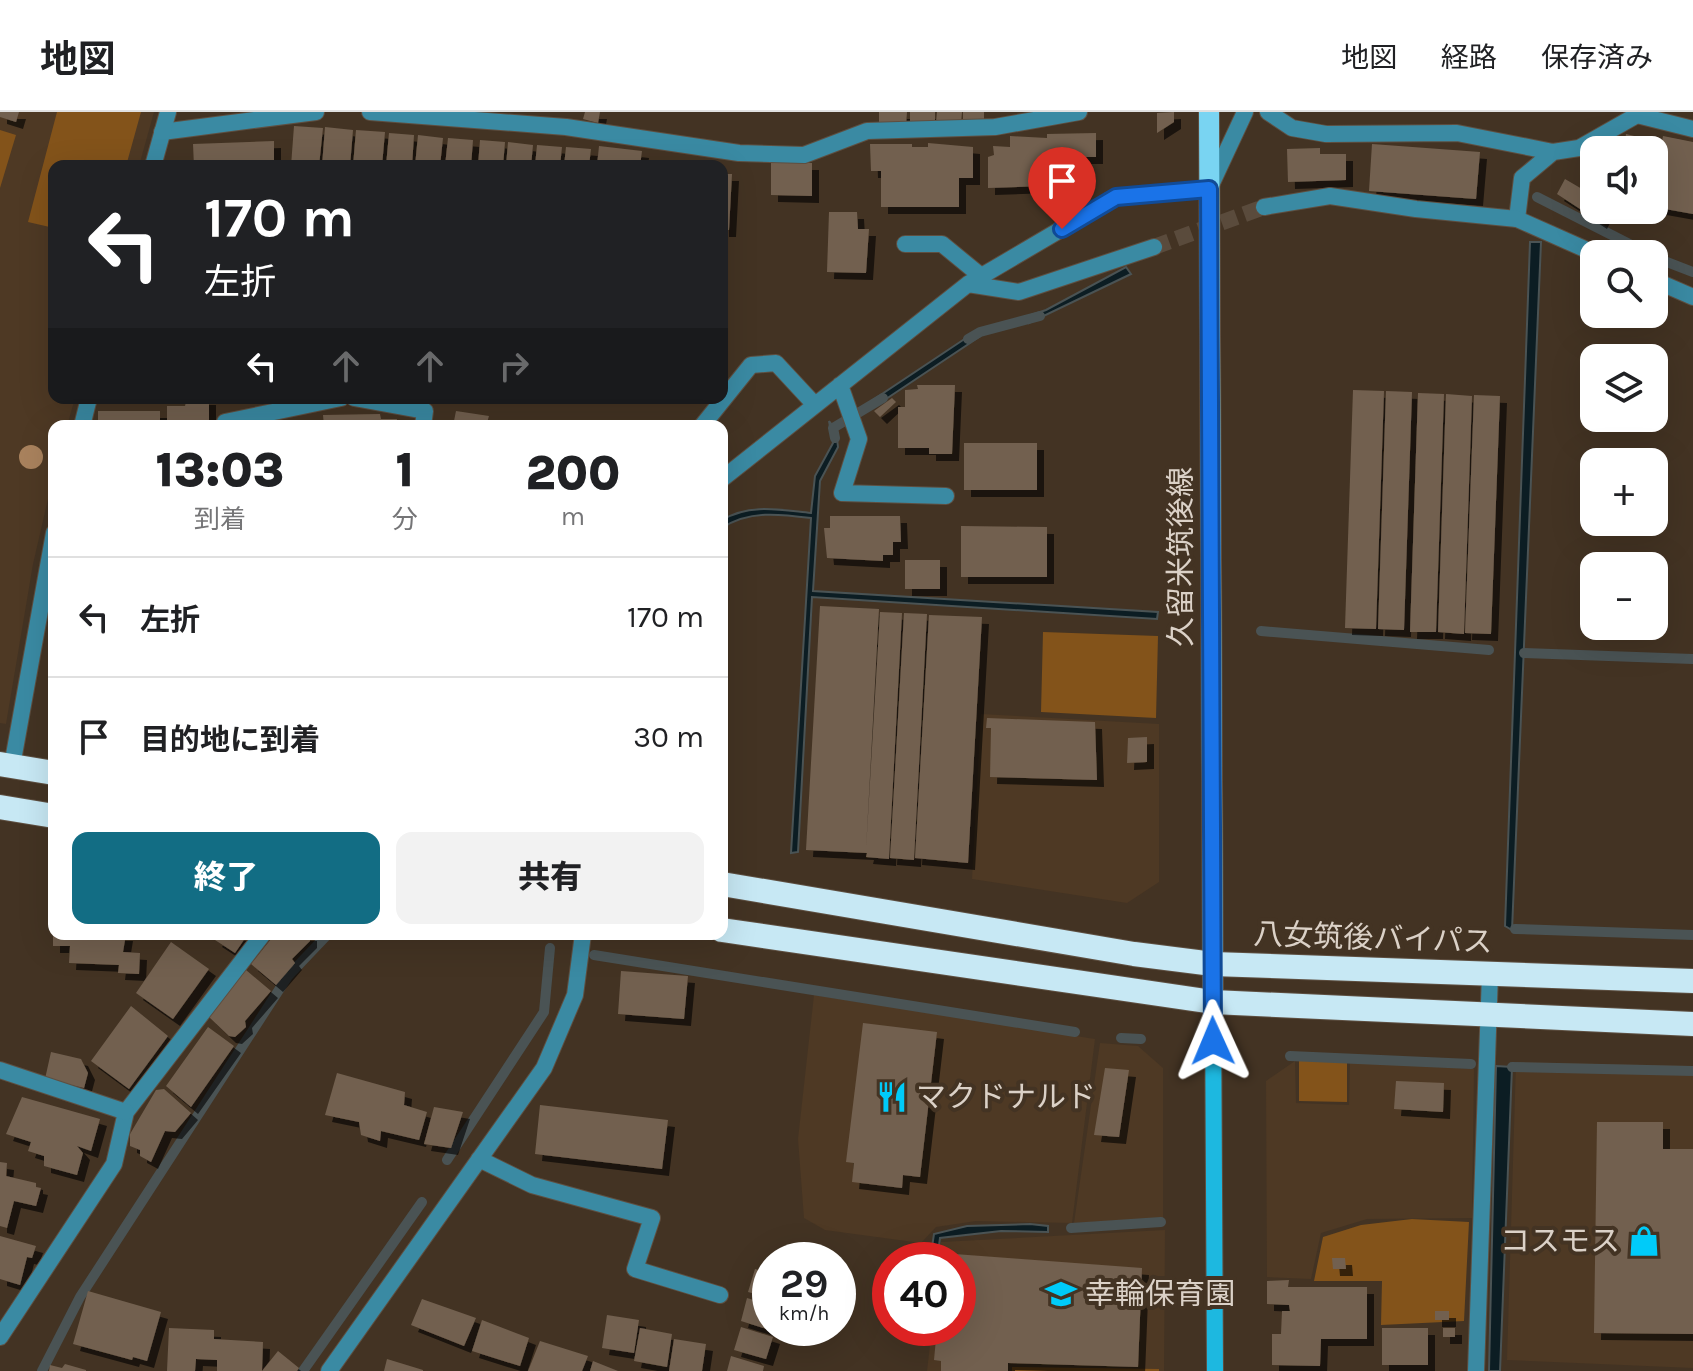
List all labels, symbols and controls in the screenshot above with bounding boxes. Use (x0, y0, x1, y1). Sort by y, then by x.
text: 地図 (40, 37, 116, 82)
text: 地図 (1341, 41, 1397, 74)
text: 経路 (1441, 41, 1497, 74)
text: 保存済み (1541, 41, 1653, 74)
map controls (1580, 136, 1668, 640)
button: sound (1580, 136, 1668, 224)
pin (1028, 147, 1096, 229)
icon: arrive (1040, 159, 1084, 203)
text: 170 m (204, 185, 355, 250)
icon: left (72, 192, 176, 296)
button: search (1580, 240, 1668, 328)
text: 左折 (204, 261, 276, 303)
icon: left (240, 344, 284, 388)
icon: ahead (324, 344, 368, 388)
icon: ahead (408, 344, 452, 388)
icon: right (492, 344, 536, 388)
button: layers (1580, 344, 1668, 432)
text: 13:03 (156, 442, 284, 498)
text: 1 (396, 442, 414, 498)
text: 200 (525, 445, 620, 501)
button: + (1580, 448, 1668, 536)
street label: 久留米筑後線 (1163, 467, 1199, 647)
text: m (561, 501, 585, 532)
text: 到着 (194, 504, 246, 535)
text: 分 (392, 504, 418, 535)
button: − (1580, 552, 1668, 640)
icon: left (72, 595, 116, 639)
text: 170 m (627, 599, 704, 635)
text: 左折 (140, 602, 200, 638)
icon: arrive (72, 715, 116, 759)
text: 30 m (633, 719, 704, 755)
text: 目的地に到着 (140, 722, 320, 758)
button: 終了 (72, 832, 380, 924)
button: 共有 (396, 832, 704, 924)
street label: 八女筑後バイパス (1253, 916, 1493, 960)
position arrow (1171, 999, 1255, 1083)
place label: マクドナルド (916, 1079, 1096, 1115)
restaurant icon: マクドナルド (875, 1080, 909, 1114)
place label: コスモス (1500, 1223, 1620, 1259)
shop icon: コスモス (1627, 1224, 1661, 1258)
speed limit sign: 40 (872, 1242, 976, 1346)
text: 29 (780, 1260, 828, 1307)
place label: 幸輪保育園 (1085, 1276, 1235, 1312)
school or university icon: 幸輪保育園 (1044, 1277, 1078, 1311)
text: km/h (779, 1302, 829, 1325)

